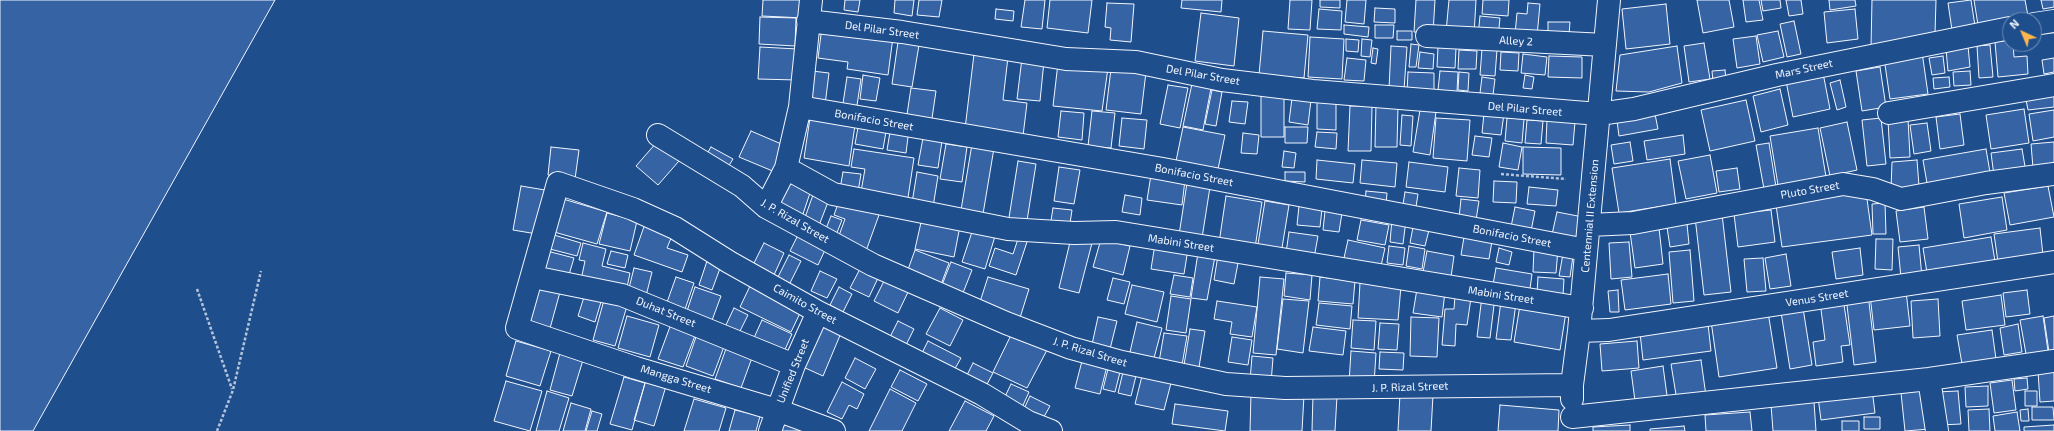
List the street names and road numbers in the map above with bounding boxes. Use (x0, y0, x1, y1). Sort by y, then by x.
street label: Del Pilar Street (844, 18, 920, 42)
street label: Alley 2 (1499, 34, 1533, 48)
street label: Mars Street (1774, 56, 1834, 82)
street label: Del Pilar Street (1165, 62, 1241, 88)
street label: Del Pilar Street (1487, 99, 1563, 119)
street label: Bonifacio Street (834, 107, 914, 133)
street label: Centennial II Extension (1578, 159, 1602, 273)
street label: Bonifacio Street (1154, 161, 1234, 189)
street label: Pluto Street (1780, 178, 1840, 202)
street label: J. P. Rizal Street (758, 196, 832, 246)
street label: Bonifacio Street (1472, 222, 1552, 250)
street label: Mabini Street (1147, 231, 1215, 255)
street label: Caimito Street (771, 281, 839, 327)
street label: Mabini Street (1467, 283, 1535, 307)
street label: Venus Street (1785, 287, 1849, 309)
street label: Duhat Street (634, 294, 698, 330)
street label: J. P. Rizal Street (1051, 334, 1129, 370)
street label: Unified Street (774, 337, 812, 405)
street label: Mangga Street (639, 362, 713, 396)
street label: J. P. Rizal Street (1371, 379, 1449, 395)

